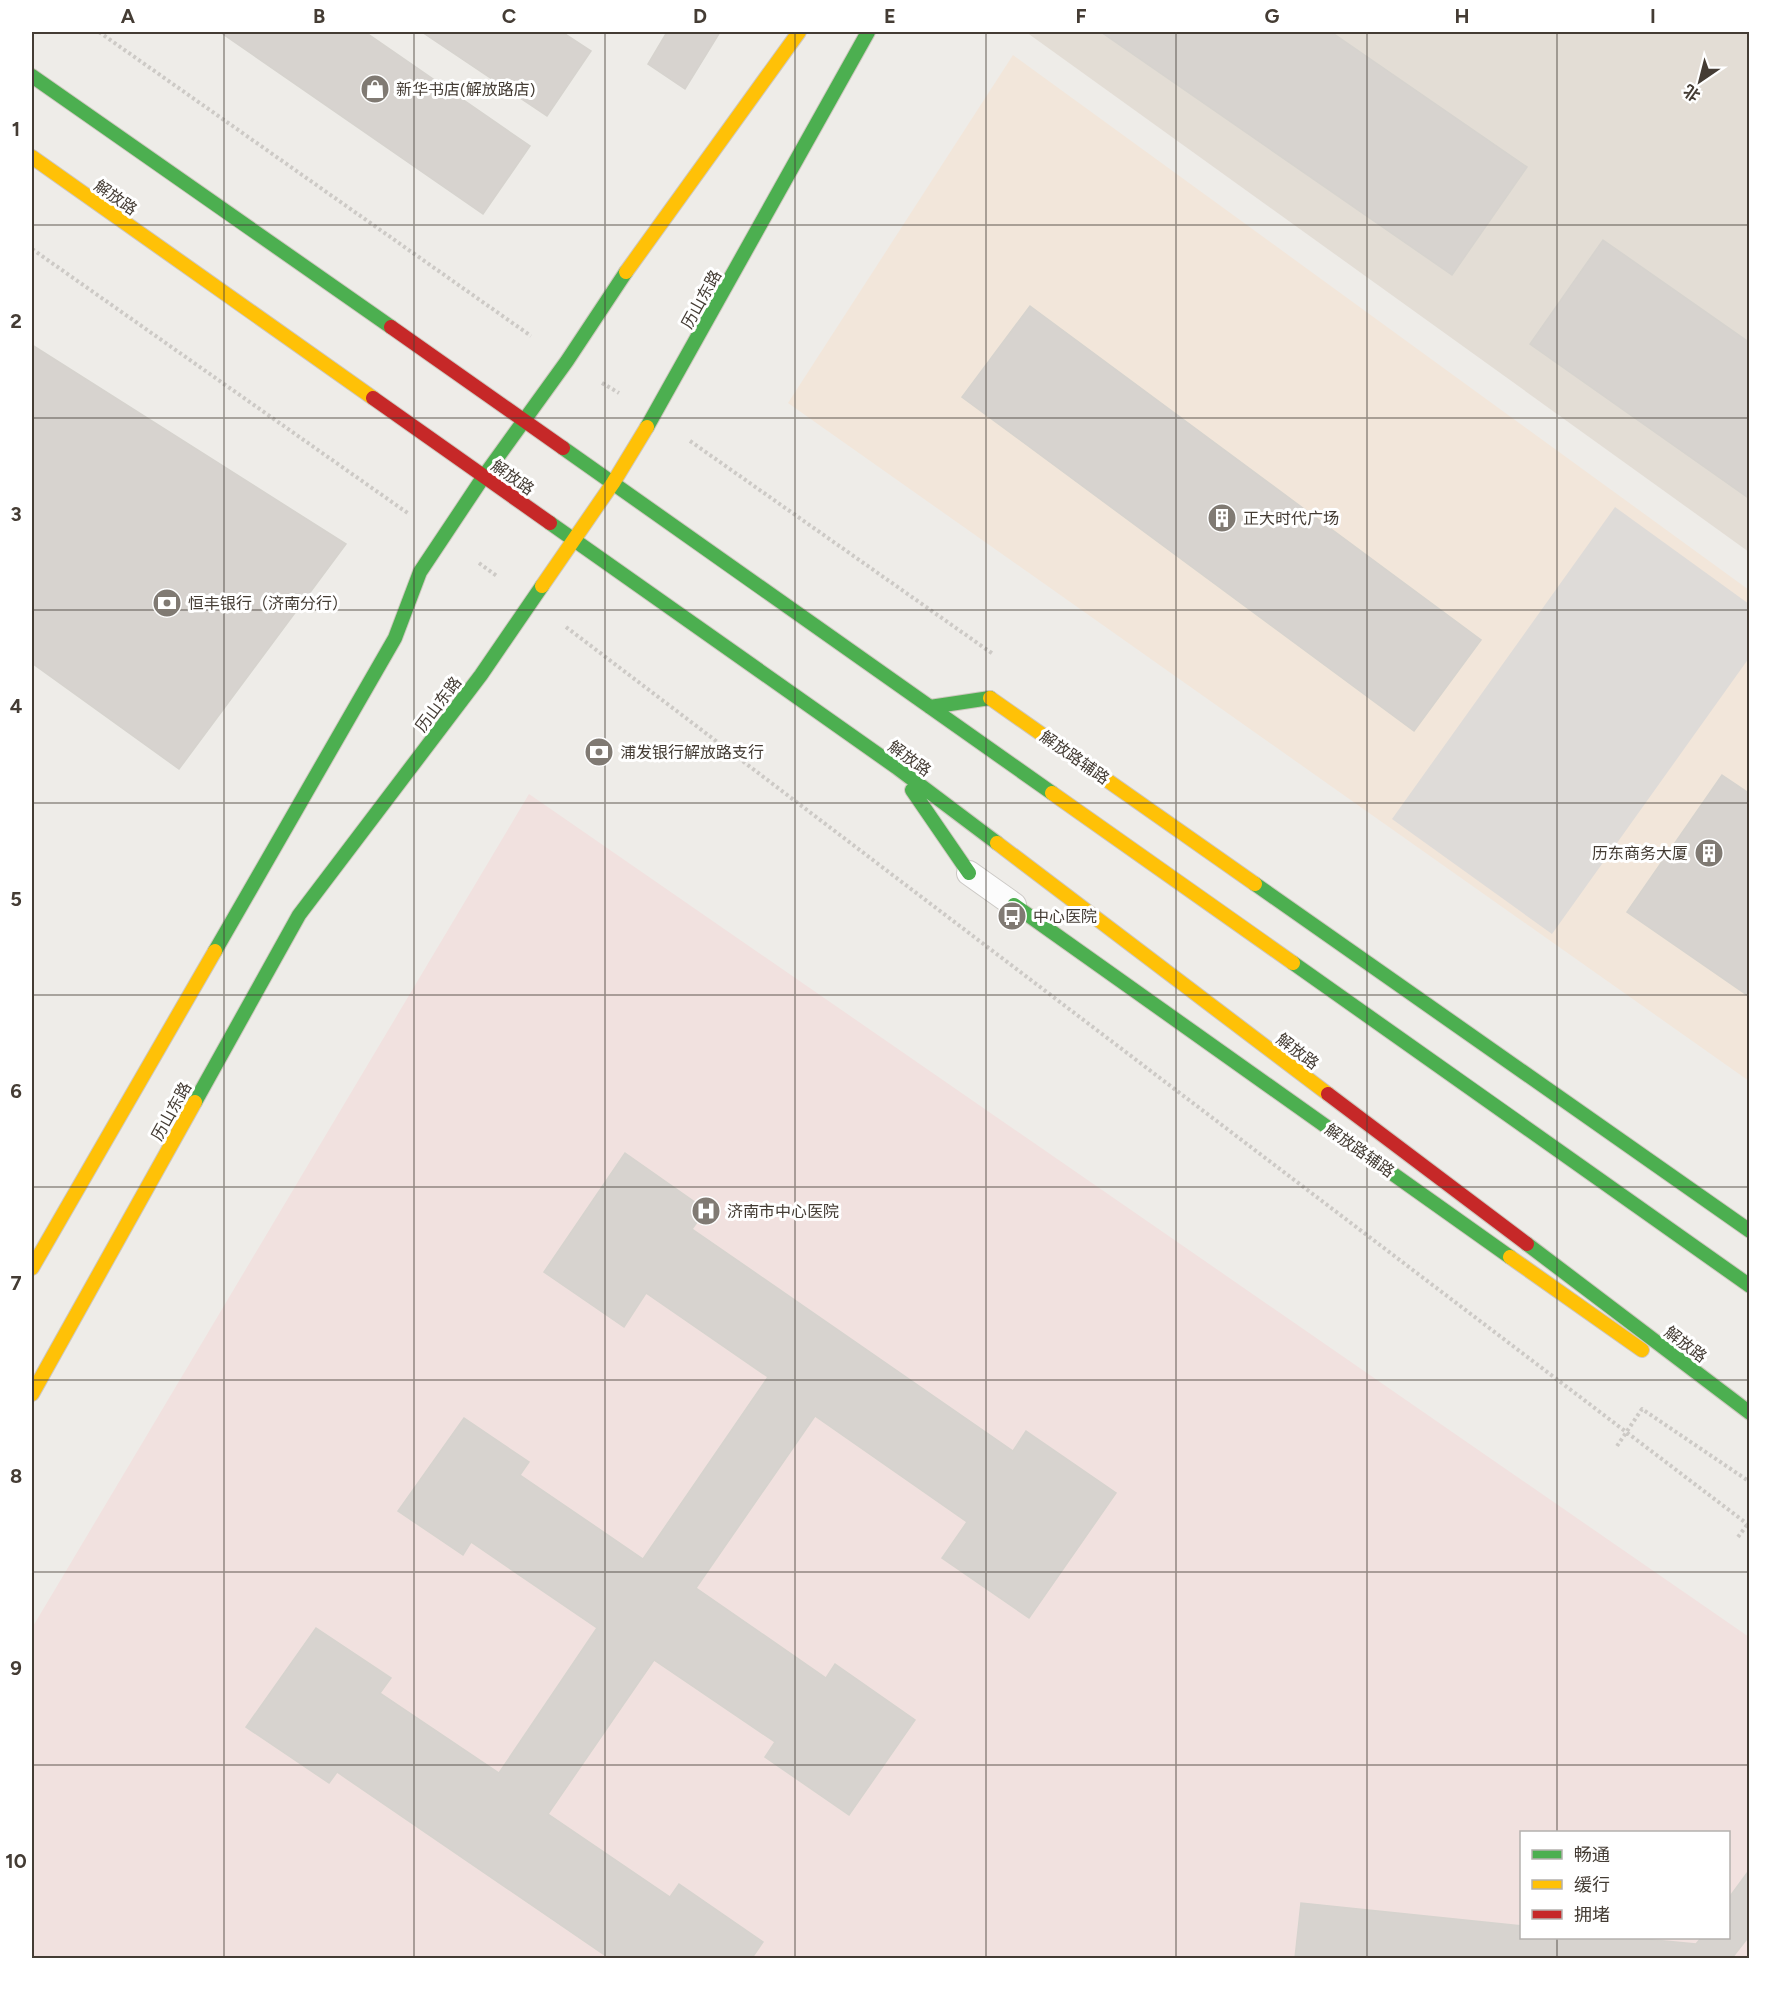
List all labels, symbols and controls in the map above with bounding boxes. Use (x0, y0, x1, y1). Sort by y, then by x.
text: A (121, 4, 136, 28)
text: B (313, 4, 325, 28)
text: C (502, 4, 516, 28)
text: D (693, 4, 707, 28)
text: E (884, 4, 896, 28)
text: F (1075, 4, 1087, 28)
text: G (1265, 4, 1280, 28)
text: H (1455, 4, 1470, 28)
text: I (1650, 4, 1656, 28)
north arrow (1670, 51, 1730, 111)
shop icon: 新华书店(解放路店) (359, 73, 391, 105)
place label: 新华书店(解放路店) (396, 80, 535, 99)
text: 北 (1680, 81, 1704, 105)
text: 1 (12, 117, 20, 141)
street label: 解放路 (91, 176, 141, 219)
street label: 历山东路 (678, 267, 725, 332)
text: 2 (10, 309, 22, 333)
street label: 解放路 (488, 456, 538, 499)
text: 3 (10, 502, 22, 526)
building icon: 正大时代广场 (1206, 502, 1238, 534)
place label: 正大时代广场 (1243, 509, 1339, 528)
bank icon: 恒丰银行（济南分行） (151, 587, 183, 619)
place label: 恒丰银行（济南分行） (188, 594, 348, 613)
street label: 历山东路 (412, 673, 465, 736)
text: 4 (10, 694, 23, 718)
street label: 解放路辅路 (1036, 727, 1113, 788)
bank icon: 浦发银行解放路支行 (583, 736, 615, 768)
street label: 解放路 (885, 737, 935, 780)
place label: 浦发银行解放路支行 (620, 743, 764, 762)
building icon: 历东商务大厦 (1693, 837, 1725, 869)
place label: 历东商务大厦 (1592, 844, 1688, 863)
text: 5 (10, 887, 22, 911)
bus stop icon: 中心医院 (996, 900, 1028, 932)
place label: 中心医院 (1033, 907, 1097, 926)
street label: 解放路 (1273, 1029, 1323, 1073)
text: 6 (10, 1079, 22, 1103)
street label: 历山东路 (148, 1079, 195, 1144)
street label: 解放路辅路 (1321, 1120, 1398, 1181)
hospital icon: 济南市中心医院 (690, 1195, 722, 1227)
place label: 济南市中心医院 (727, 1202, 839, 1221)
text: 7 (10, 1271, 22, 1295)
street label: 解放路 (1661, 1322, 1711, 1366)
text: 8 (10, 1464, 22, 1488)
text: 9 (10, 1656, 22, 1680)
legend (1520, 1831, 1730, 1939)
text: 畅通 (1574, 1844, 1610, 1866)
text: 10 (5, 1849, 27, 1873)
text: 缓行 (1574, 1874, 1610, 1896)
text: 拥堵 (1574, 1904, 1610, 1926)

